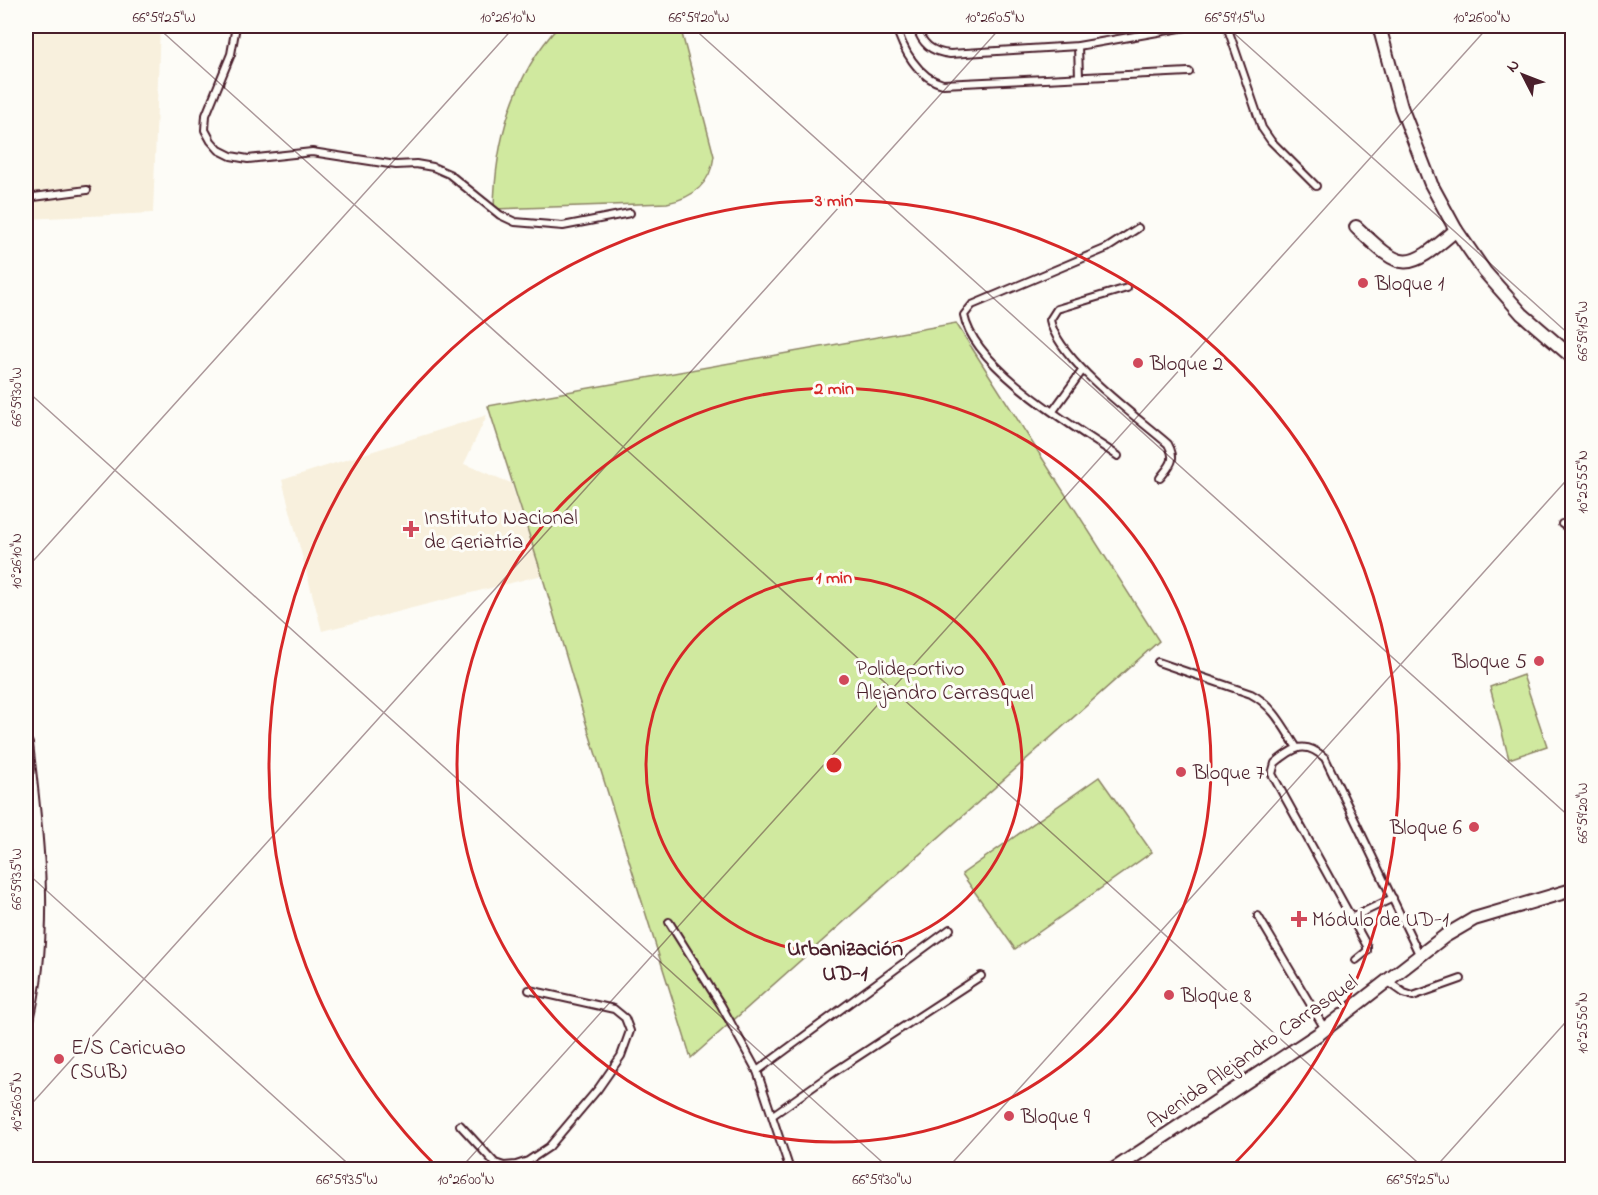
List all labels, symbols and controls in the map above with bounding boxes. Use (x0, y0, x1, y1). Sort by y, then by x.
text: 66°59'25"W (132, 7, 196, 29)
text: 10°26'10"N (480, 7, 536, 29)
text: 66°59'20"W (669, 7, 729, 29)
text: 10°26'05"N (965, 7, 1025, 29)
text: 66°59'15"W (1205, 7, 1265, 29)
text: 10°26'00"N (1453, 7, 1511, 29)
north arrow (1493, 45, 1553, 105)
text: N (1501, 54, 1526, 78)
text: 3 min (814, 189, 853, 215)
place label: Bloque 1 (1374, 270, 1445, 300)
marker: Bloque 1 (1356, 276, 1370, 290)
text: 66°59'15"W (1572, 301, 1594, 361)
place label: Bloque 2 (1149, 350, 1223, 380)
marker: Bloque 2 (1131, 356, 1145, 370)
text: 66°59'30"W (6, 367, 28, 427)
text: 2 min (813, 377, 854, 403)
text: 10°25'55"N (1572, 450, 1594, 514)
place label: Instituto Nacional de Geriatría (424, 504, 578, 558)
marker: Instituto Nacional de Geriatría (402, 520, 420, 538)
text: 10°26'10"N (6, 533, 28, 589)
text: 1 min (816, 566, 852, 592)
place label: Bloque 5 (1451, 648, 1527, 678)
marker: Bloque 5 (1532, 654, 1546, 668)
place label: Polideportivo Alejandro Carrasquel (856, 655, 1034, 709)
marker: Polideportivo Alejandro Carrasquel (837, 673, 851, 687)
centre of rings (824, 755, 844, 775)
place label: Bloque 7 (1192, 759, 1265, 789)
marker: Bloque 7 (1174, 765, 1188, 779)
text: 66°59'20"W (1572, 783, 1594, 843)
place label: Bloque 6 (1389, 814, 1462, 844)
marker: Bloque 6 (1467, 820, 1481, 834)
text: 66°59'35"W (6, 848, 28, 910)
place label: Módulo de UD-1 (1312, 906, 1449, 936)
marker: Módulo de UD-1 (1290, 910, 1308, 928)
district label: Urbanización UD-1 (787, 934, 903, 991)
street label: Avenida Alejandro Carrasquel (1142, 968, 1365, 1137)
place label: Bloque 8 (1180, 982, 1252, 1012)
marker: Bloque 8 (1162, 988, 1176, 1002)
text: 10°25'50"N (1572, 992, 1594, 1054)
place label: E/S Caricuao (SUB) (71, 1034, 186, 1088)
marker: E/S Caricuao (SUB) (52, 1052, 66, 1066)
text: 10°26'05"N (6, 1072, 28, 1132)
place label: Bloque 9 (1020, 1103, 1091, 1133)
marker: Bloque 9 (1002, 1109, 1016, 1123)
text: 66°59'35"W (316, 1169, 378, 1191)
text: 10°26'00"N (437, 1169, 495, 1191)
text: 66°59'30"W (852, 1169, 912, 1191)
text: 66°59'25"W (1386, 1169, 1450, 1191)

